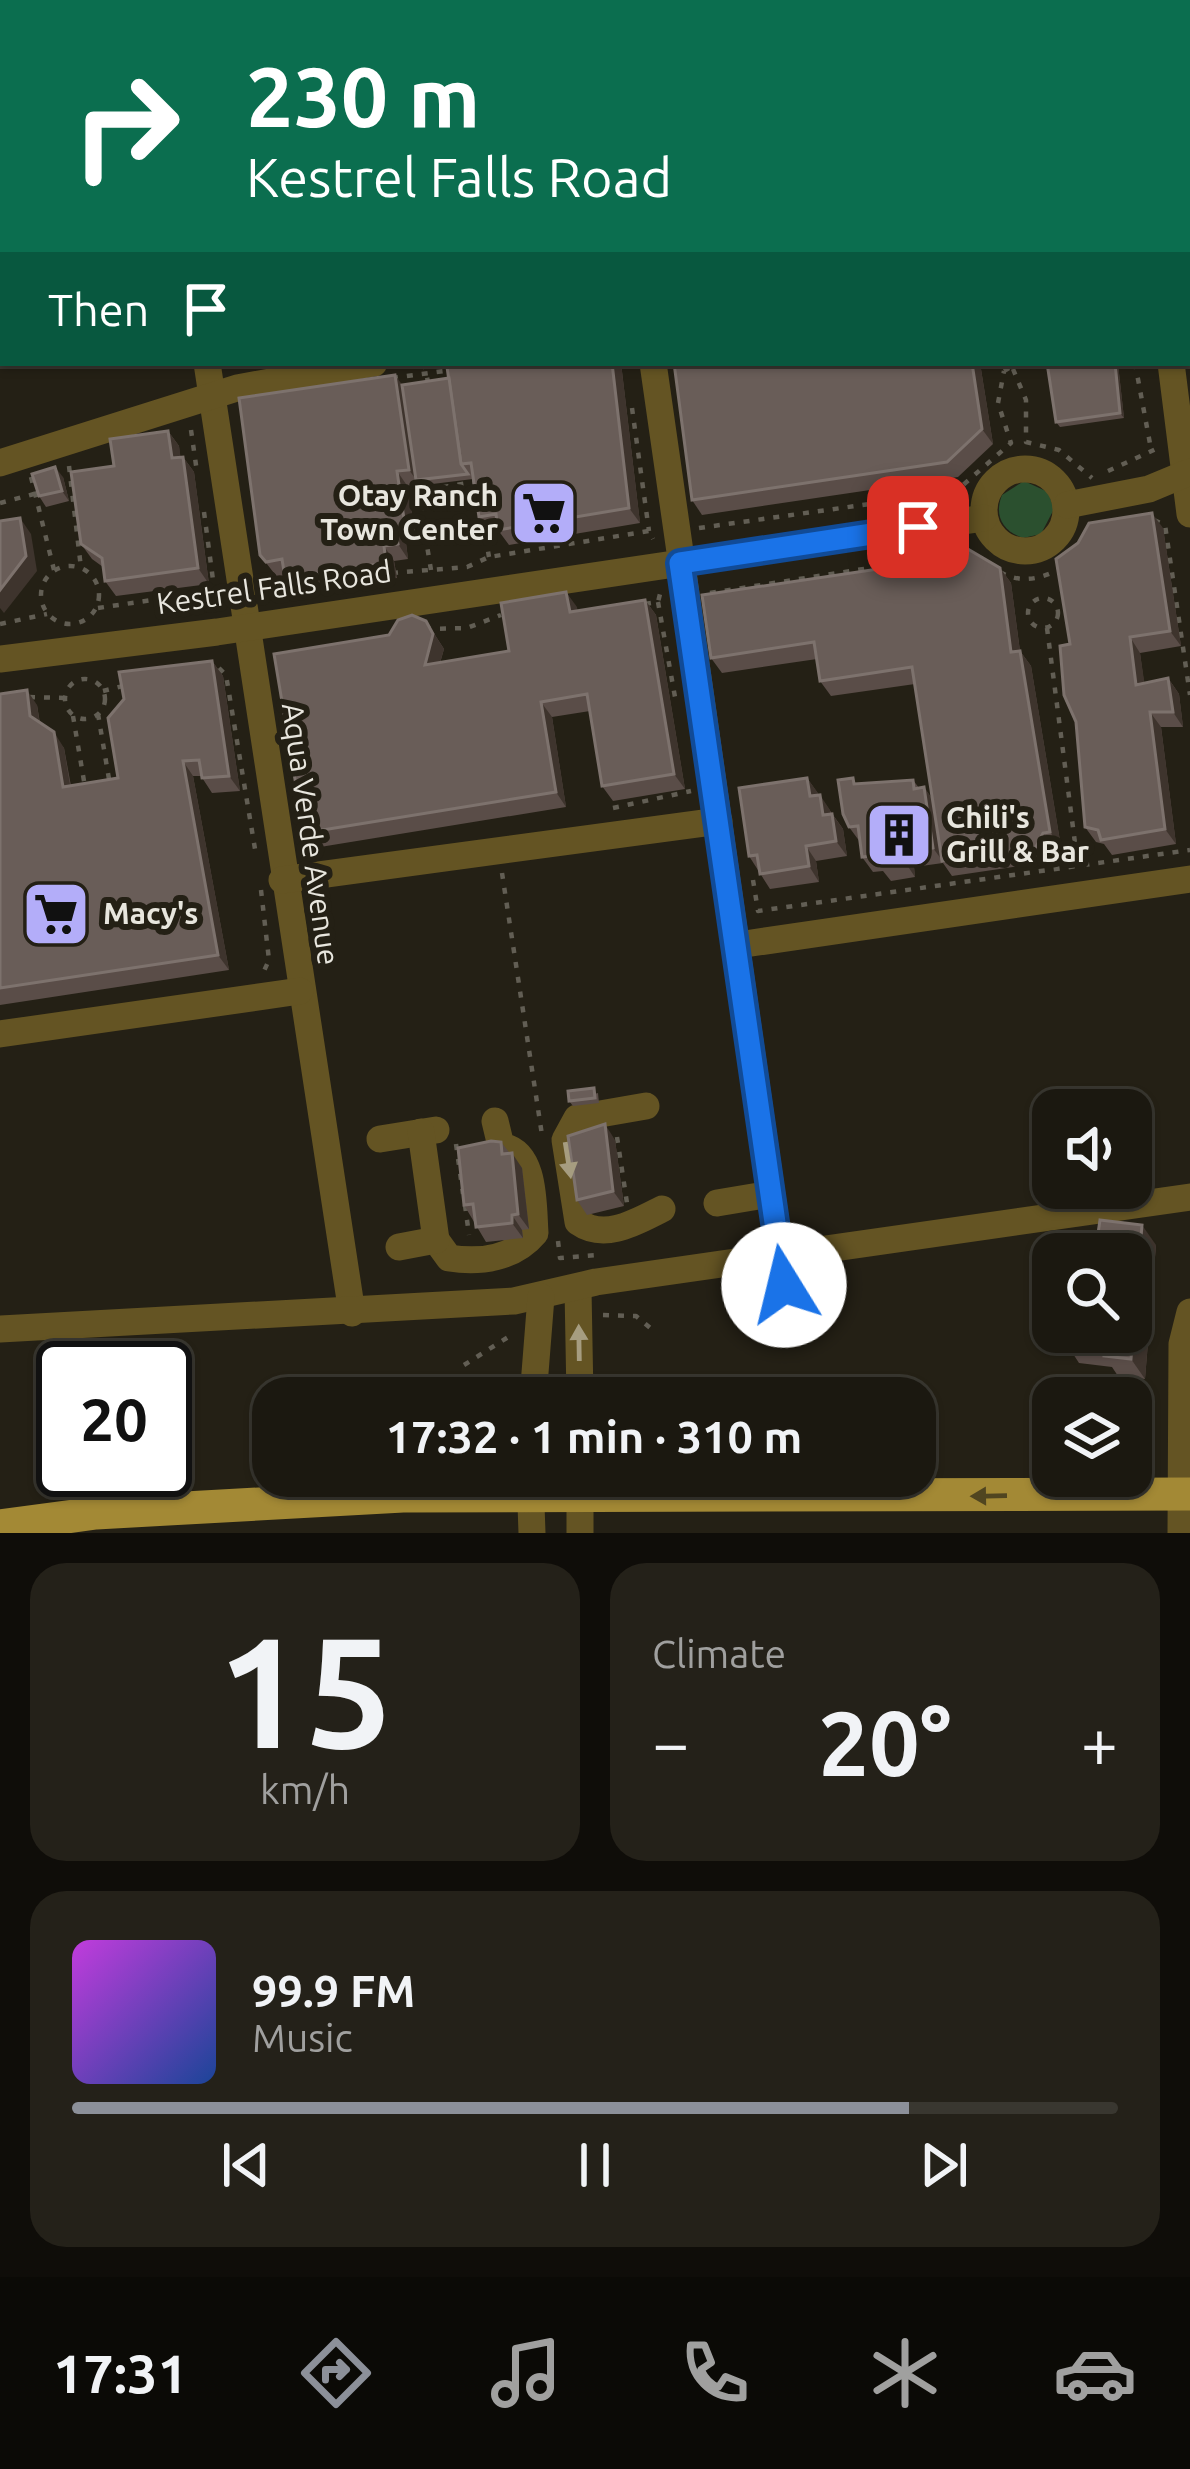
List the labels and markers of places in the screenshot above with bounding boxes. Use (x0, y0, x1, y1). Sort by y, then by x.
pin (867, 476, 969, 578)
place label: Otay Ranch Town Center (320, 478, 499, 546)
supermarket icon: Otay Ranch Town Center (509, 478, 579, 548)
building icon: Chili's Grill & Bar (864, 800, 934, 870)
place label: Chili's Grill & Bar (946, 800, 1090, 868)
supermarket icon: Macy's (21, 879, 91, 949)
place label: Macy's (103, 896, 198, 930)

